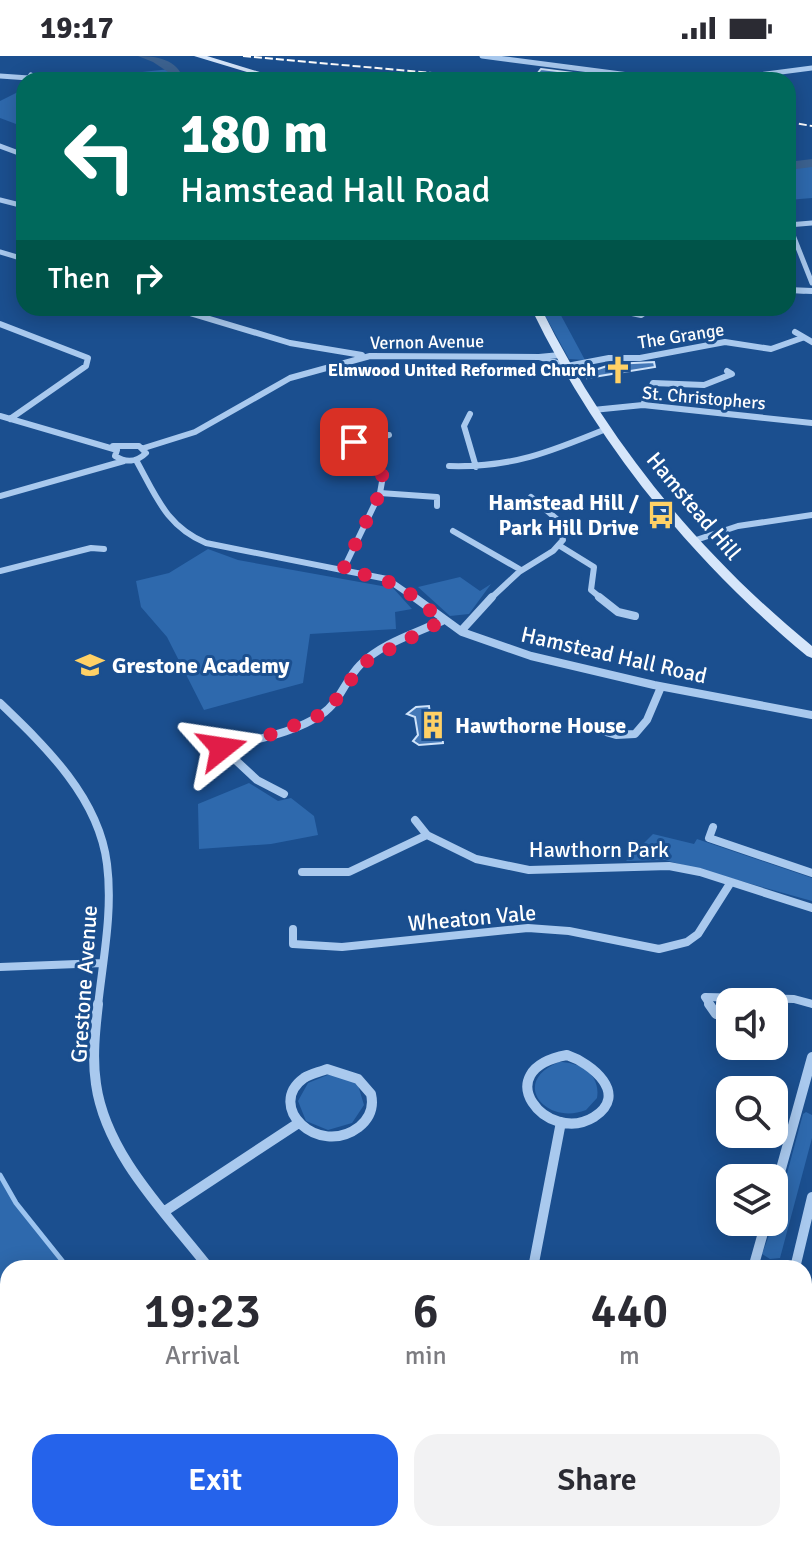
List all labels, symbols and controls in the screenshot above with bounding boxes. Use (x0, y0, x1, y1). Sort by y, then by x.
text: 19:17 (40, 10, 114, 47)
text: 180 m (180, 99, 328, 168)
icon: left (48, 104, 152, 208)
text: Hamstead Hall Road (180, 168, 491, 213)
icon: right (126, 256, 170, 300)
text: Then (48, 260, 110, 297)
street label: The Grange (636, 318, 726, 354)
street label: Vernon Avenue (370, 330, 484, 354)
church icon: Elmwood United Reformed Church (603, 355, 633, 385)
place label: Elmwood United Reformed Church (328, 359, 596, 381)
street label: St. Christophers (641, 382, 767, 414)
pin (320, 408, 388, 476)
icon: arrive (332, 420, 376, 464)
street label: Hamstead Hill (641, 446, 747, 566)
place label: Hamstead Hill / Park Hill Drive (488, 489, 639, 541)
bus stop icon: Hamstead Hill / Park Hill Drive (646, 500, 676, 530)
street label: Hamstead Hall Road (518, 620, 710, 690)
school or university icon: Grestone Academy (75, 650, 105, 680)
place label: Grestone Academy (112, 652, 290, 679)
position arrow (180, 706, 264, 790)
building icon: Hawthorne House (418, 710, 448, 740)
place label: Hawthorne House (455, 712, 626, 739)
street label: Hawthorn Park (529, 836, 669, 863)
street label: Wheaton Vale (407, 899, 537, 937)
street label: Grestone Avenue (65, 904, 103, 1064)
map controls (716, 988, 788, 1236)
button: sound (716, 988, 788, 1060)
button: search (716, 1076, 788, 1148)
button: layers (716, 1164, 788, 1236)
text: 19:23 (144, 1282, 261, 1341)
text: 6 (413, 1282, 439, 1341)
text: 440 (590, 1282, 668, 1341)
text: Arrival (165, 1340, 240, 1372)
text: min (405, 1340, 447, 1372)
text: m (619, 1340, 640, 1372)
button: Exit (32, 1434, 398, 1526)
button: Share (414, 1434, 780, 1526)

